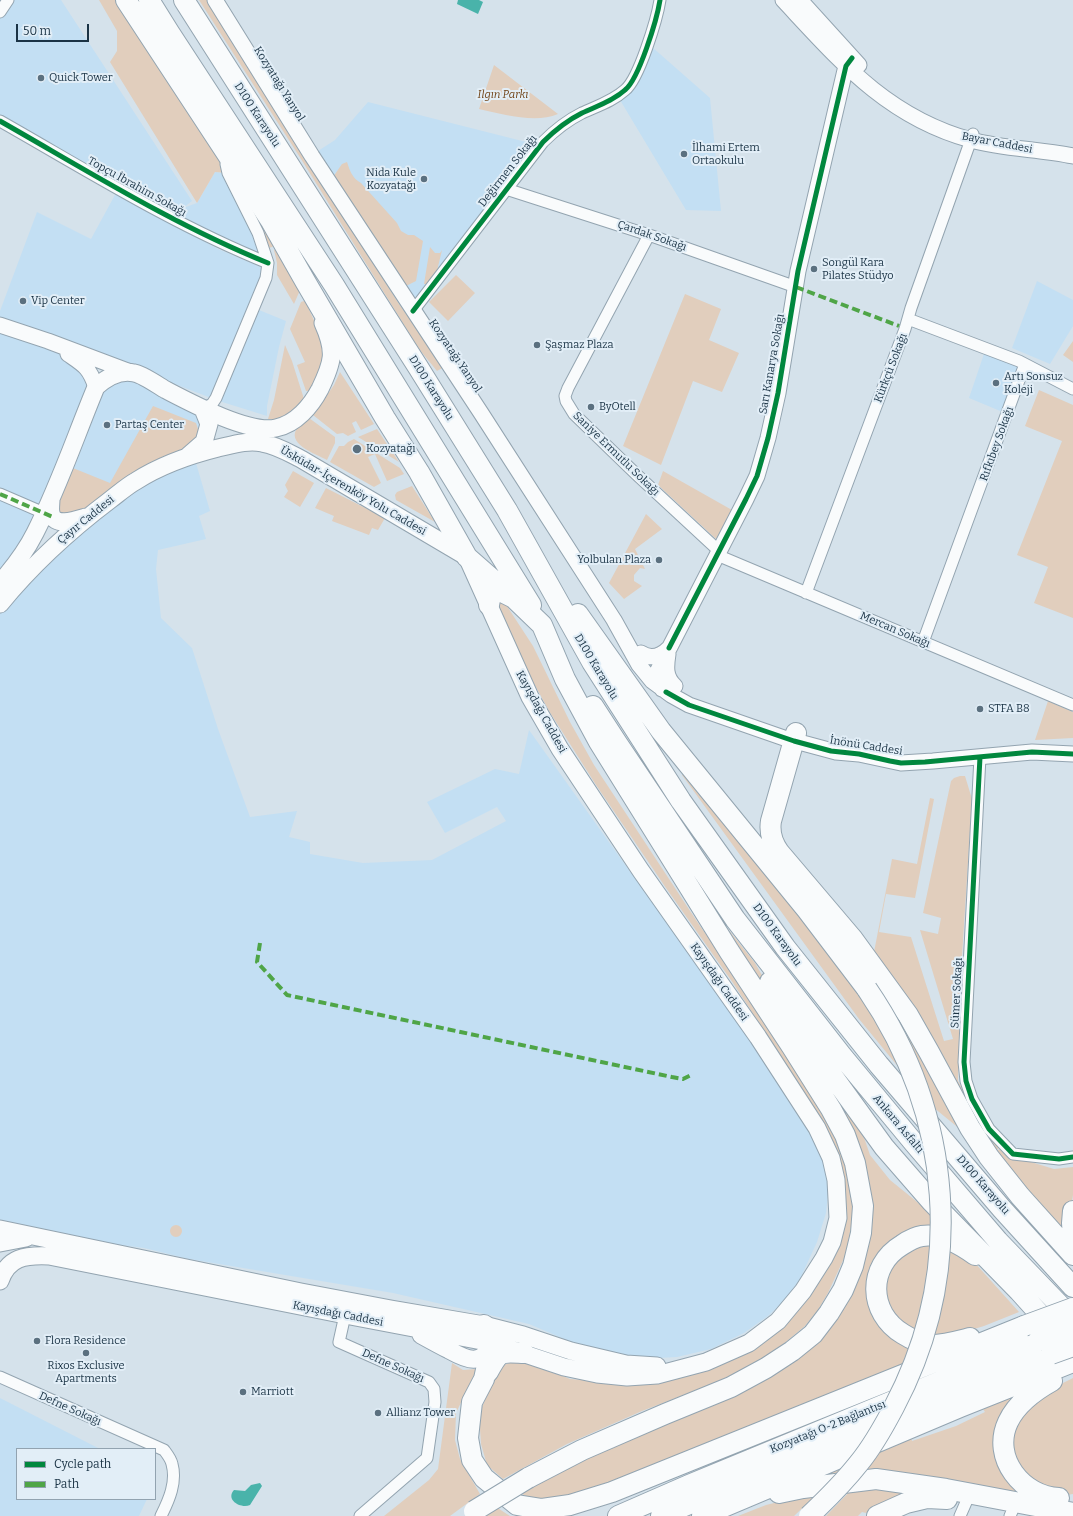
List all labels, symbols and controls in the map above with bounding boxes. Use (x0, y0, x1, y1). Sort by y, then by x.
scale bar (18, 16, 91, 42)
text: 50 m (23, 24, 51, 38)
street label: Kozyatağı Yanyol (251, 44, 307, 124)
place label: Quick Tower (49, 71, 113, 85)
marker: Quick Tower (36, 73, 46, 83)
street label: D100 Karayolu (231, 80, 283, 150)
park label: Ilgın Parkı (478, 88, 528, 102)
street label: Bayar Caddesi (961, 130, 1033, 156)
street label: Değirmen Sokağı (476, 132, 540, 210)
place label: İlhami Ertem Ortaokulu (692, 141, 760, 167)
marker: İlhami Ertem Ortaokulu (679, 149, 689, 159)
street label: Topçu İbrahim Sokağı (85, 154, 189, 220)
place label: Nida Kule Kozyatağı (366, 166, 416, 192)
marker: Nida Kule Kozyatağı (419, 174, 429, 184)
street label: Çardak Sokağı (616, 218, 688, 254)
place label: Songül Kara Pilates Stüdyo (822, 256, 894, 282)
marker: Songül Kara Pilates Stüdyo (809, 264, 819, 274)
place label: Vip Center (31, 294, 85, 308)
marker: Vip Center (18, 296, 28, 306)
street label: Sarı Kanarya Sokağı (757, 313, 787, 415)
street label: Kozyatağı Yanyol (426, 317, 484, 395)
street label: Kürkçü Sokağı (872, 331, 910, 405)
place label: Şaşmaz Plaza (545, 338, 614, 352)
marker: Şaşmaz Plaza (532, 340, 542, 350)
street label: D100 Karayolu (406, 353, 456, 423)
place label: Artı Sonsuz Koleji (1004, 370, 1063, 396)
marker: Artı Sonsuz Koleji (991, 378, 1001, 388)
place label: ByOtell (599, 400, 636, 414)
marker: ByOtell (586, 402, 596, 412)
street label: Rıfkıbey Sokağı (977, 405, 1017, 483)
street label: Saniye Ermutlu Sokağı (570, 409, 662, 499)
place label: Partaş Center (115, 418, 184, 432)
marker: Partaş Center (102, 420, 112, 430)
place label: Kozyatağı (366, 442, 416, 456)
marker: Kozyatağı (351, 443, 363, 455)
street label: Üsküdar-İçerenköy Yolu Caddesi (278, 444, 428, 538)
street label: Çayır Caddesi (55, 493, 117, 547)
place label: Yolbulan Plaza (577, 553, 651, 567)
marker: Yolbulan Plaza (654, 555, 664, 565)
street label: Mercan Sokağı (858, 609, 932, 651)
street label: D100 Karayolu (571, 632, 621, 702)
street label: Kayışdağı Caddesi (513, 669, 569, 755)
place label: STFA B8 (988, 702, 1030, 716)
marker: STFA B8 (975, 704, 985, 714)
street label: İnönü Caddesi (829, 734, 903, 758)
street label: D100 Karayolu (750, 901, 804, 969)
street label: Kayışdağı Caddesi (687, 941, 751, 1023)
street label: Sümer Sokağı (949, 957, 965, 1029)
street label: Ankara Asfaltı (870, 1092, 926, 1156)
street label: D100 Karayolu (954, 1153, 1012, 1217)
street label: Kayışdağı Caddesi (292, 1299, 384, 1329)
place label: Flora Residence (45, 1334, 126, 1348)
marker: Flora Residence (32, 1336, 42, 1346)
street label: Defne Sokağı (360, 1346, 426, 1386)
marker: Rixos Exclusive Apartments (81, 1348, 91, 1358)
place label: Rixos Exclusive Apartments (47, 1359, 125, 1385)
place label: Marriott (251, 1385, 294, 1399)
marker: Marriott (238, 1387, 248, 1397)
street label: Defne Sokağı (37, 1389, 103, 1429)
street label: Kozyatağı O-2 Bağlantısı (768, 1398, 888, 1456)
place label: Allianz Tower (386, 1406, 455, 1420)
marker: Allianz Tower (373, 1408, 383, 1418)
legend (16, 1448, 156, 1500)
text: Cycle path (54, 1457, 111, 1471)
text: Path (54, 1477, 79, 1491)

